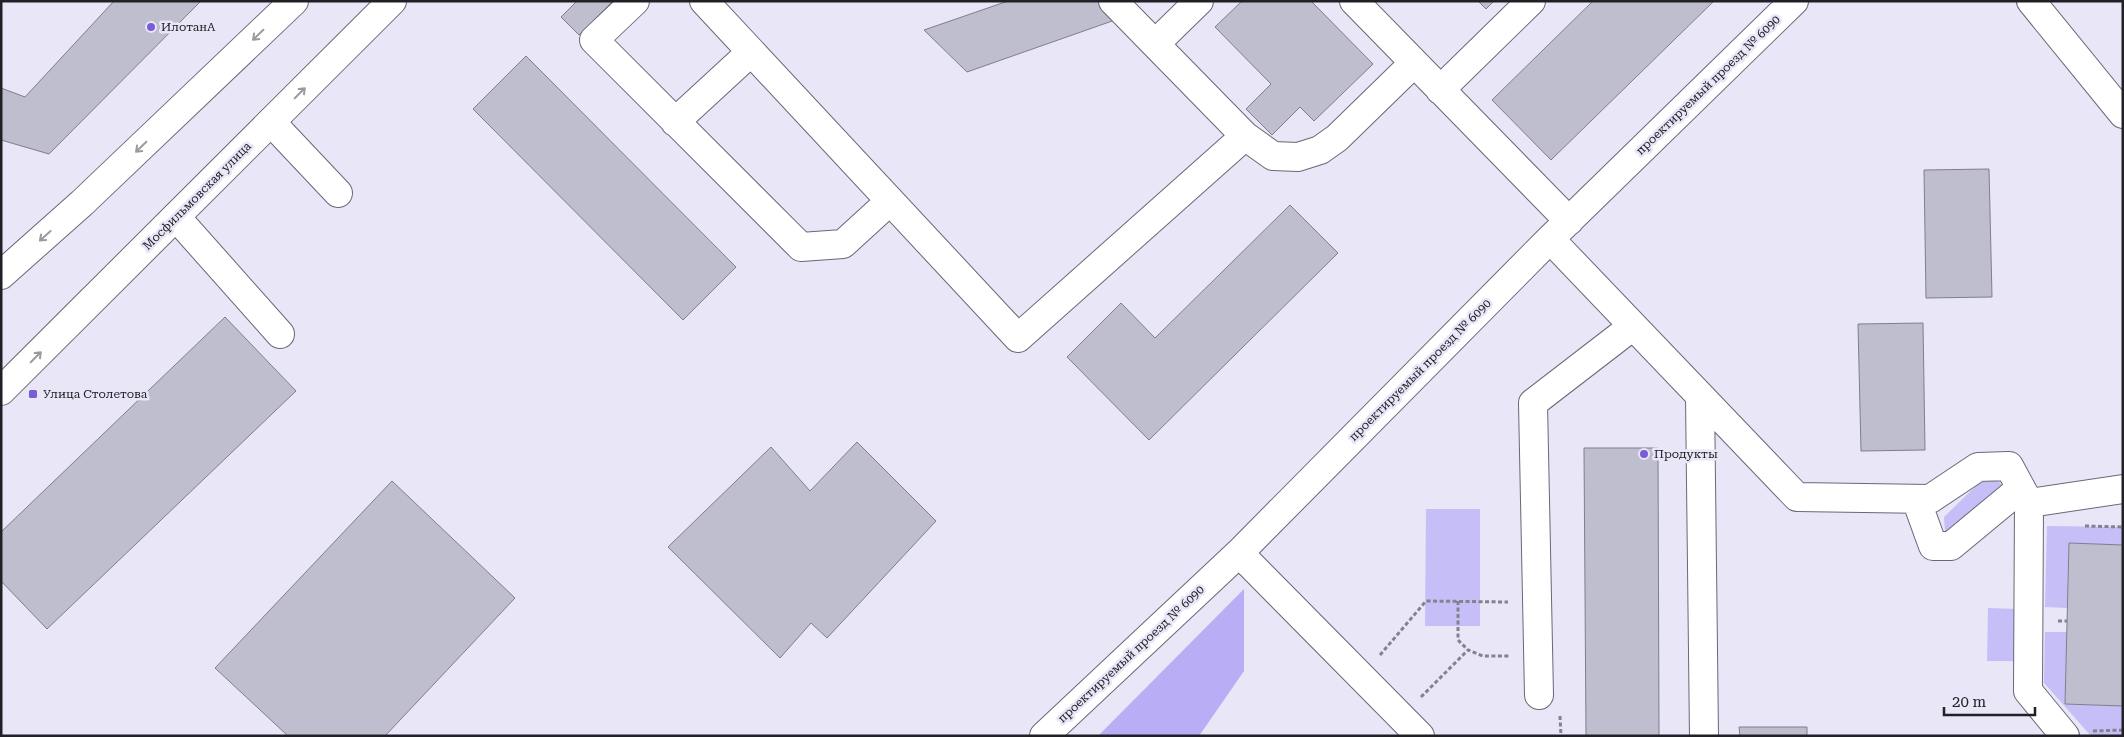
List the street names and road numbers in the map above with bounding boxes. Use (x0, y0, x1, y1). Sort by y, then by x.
street label: проектируемый проезд № 6090 (1633, 12, 1783, 158)
street label: Мосфильмовская улица (140, 139, 254, 253)
street label: проектируемый проезд № 6090 (1346, 296, 1494, 444)
street label: проектируемый проезд № 6090 (1055, 582, 1207, 726)

